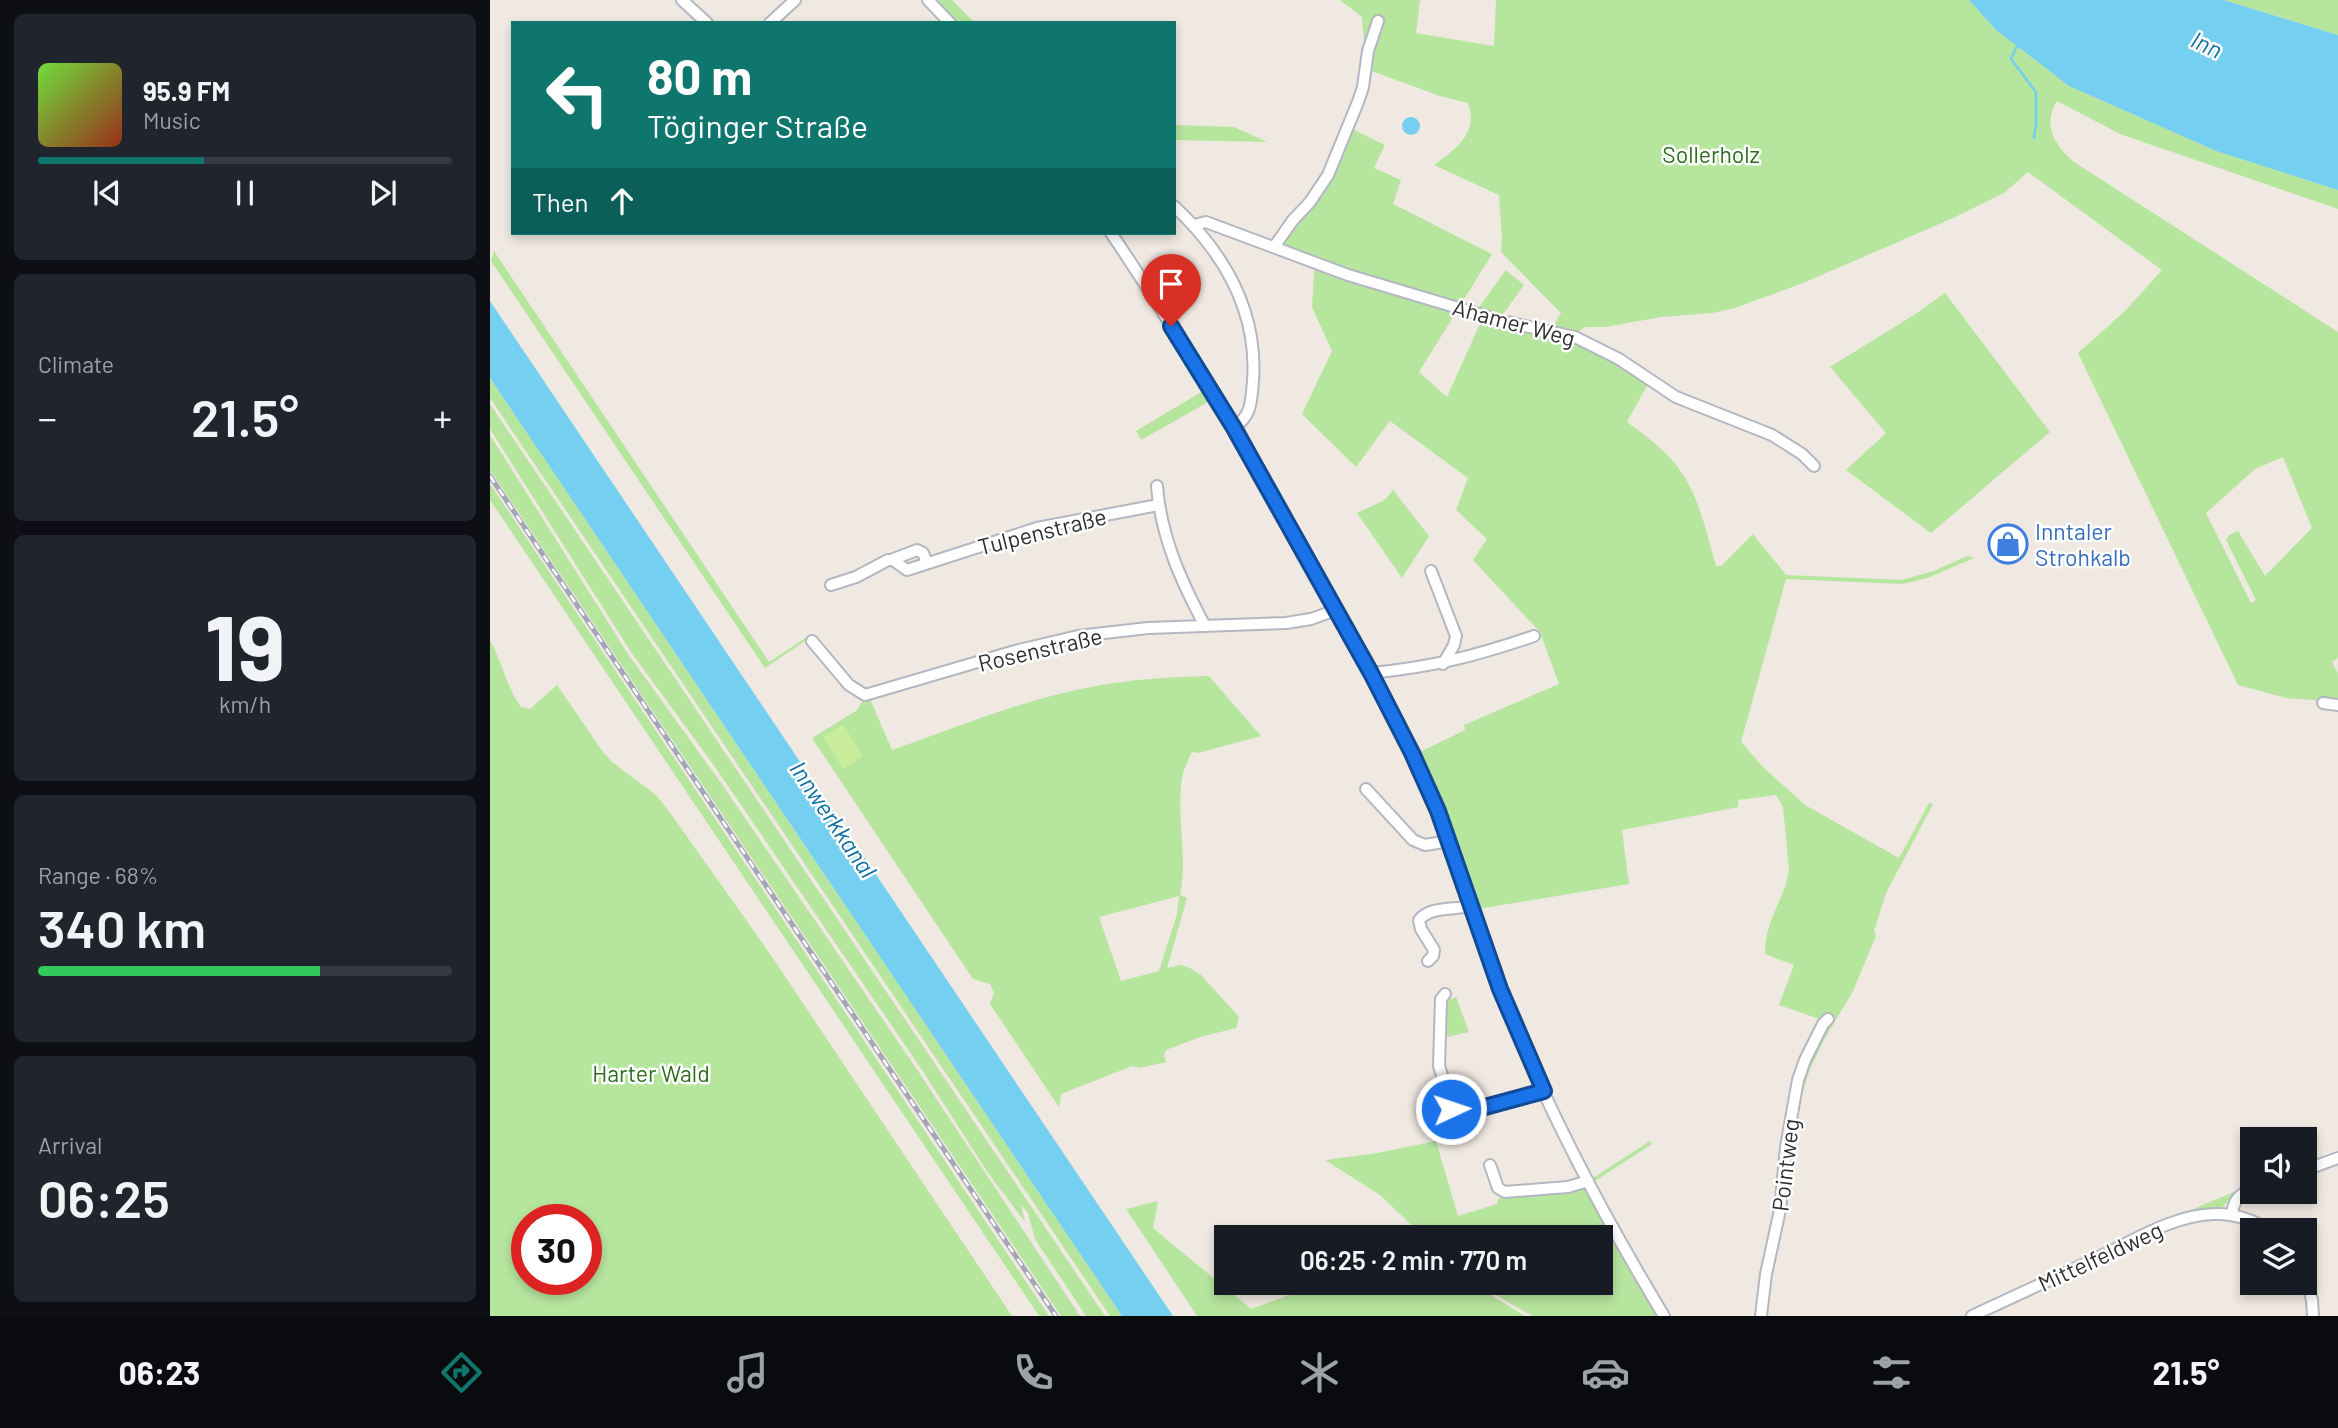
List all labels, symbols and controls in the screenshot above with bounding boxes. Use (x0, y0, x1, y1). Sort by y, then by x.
water label: Inn (2187, 24, 2227, 64)
text: 80 m (647, 46, 752, 105)
icon: left (532, 49, 623, 140)
text: 95.9 FM (143, 75, 230, 106)
text: Music (143, 106, 201, 134)
text: Töginger Straße (647, 106, 868, 144)
park label: Sollerholz (1662, 140, 1760, 168)
icon: previous (88, 174, 126, 212)
icon: pause (226, 174, 264, 212)
icon: next (364, 174, 402, 212)
icon: ahead (603, 182, 641, 220)
text: Then (532, 186, 589, 217)
pin (1141, 254, 1201, 326)
icon: arrive (1152, 265, 1190, 303)
street label: Ahamer Weg (1450, 292, 1578, 352)
text: Climate (38, 350, 114, 378)
text: 21.5° (191, 385, 299, 447)
text: − (38, 394, 57, 440)
text: + (433, 394, 452, 440)
street label: Tulpenstraße (975, 502, 1109, 560)
place label: Inntaler Strohkalb (2035, 517, 2131, 571)
shop icon: Inntaler Strohkalb (1987, 523, 2029, 565)
text: 19 (205, 590, 285, 699)
street label: Rosenstraße (975, 621, 1105, 677)
text: km/h (219, 690, 271, 718)
water label: Innwerkkanal (784, 755, 884, 883)
text: Range · 68% (38, 861, 158, 889)
text: 340 km (38, 896, 206, 958)
park label: Harter Wald (592, 1059, 710, 1087)
position arrow (1414, 1072, 1488, 1146)
street label: Pointweg (1765, 1117, 1805, 1213)
map controls (2240, 1127, 2317, 1295)
button: sound (2240, 1127, 2317, 1204)
text: Arrival (38, 1131, 102, 1159)
text: 06:25 (38, 1166, 170, 1228)
speed limit sign: 30 (511, 1204, 602, 1295)
street label: Mittelfeldweg (2033, 1215, 2167, 1297)
button: layers (2240, 1218, 2317, 1295)
text: 06:25 · 2 min · 770 m (1300, 1244, 1527, 1275)
icon: directions (437, 1348, 486, 1397)
icon: music (723, 1348, 772, 1397)
icon: phone (1009, 1348, 1058, 1397)
icon: climate (1295, 1348, 1344, 1397)
icon: car (1581, 1348, 1630, 1397)
icon: filters (1867, 1348, 1916, 1397)
text: 06:23 (118, 1353, 200, 1391)
text: 21.5° (2153, 1353, 2219, 1391)

